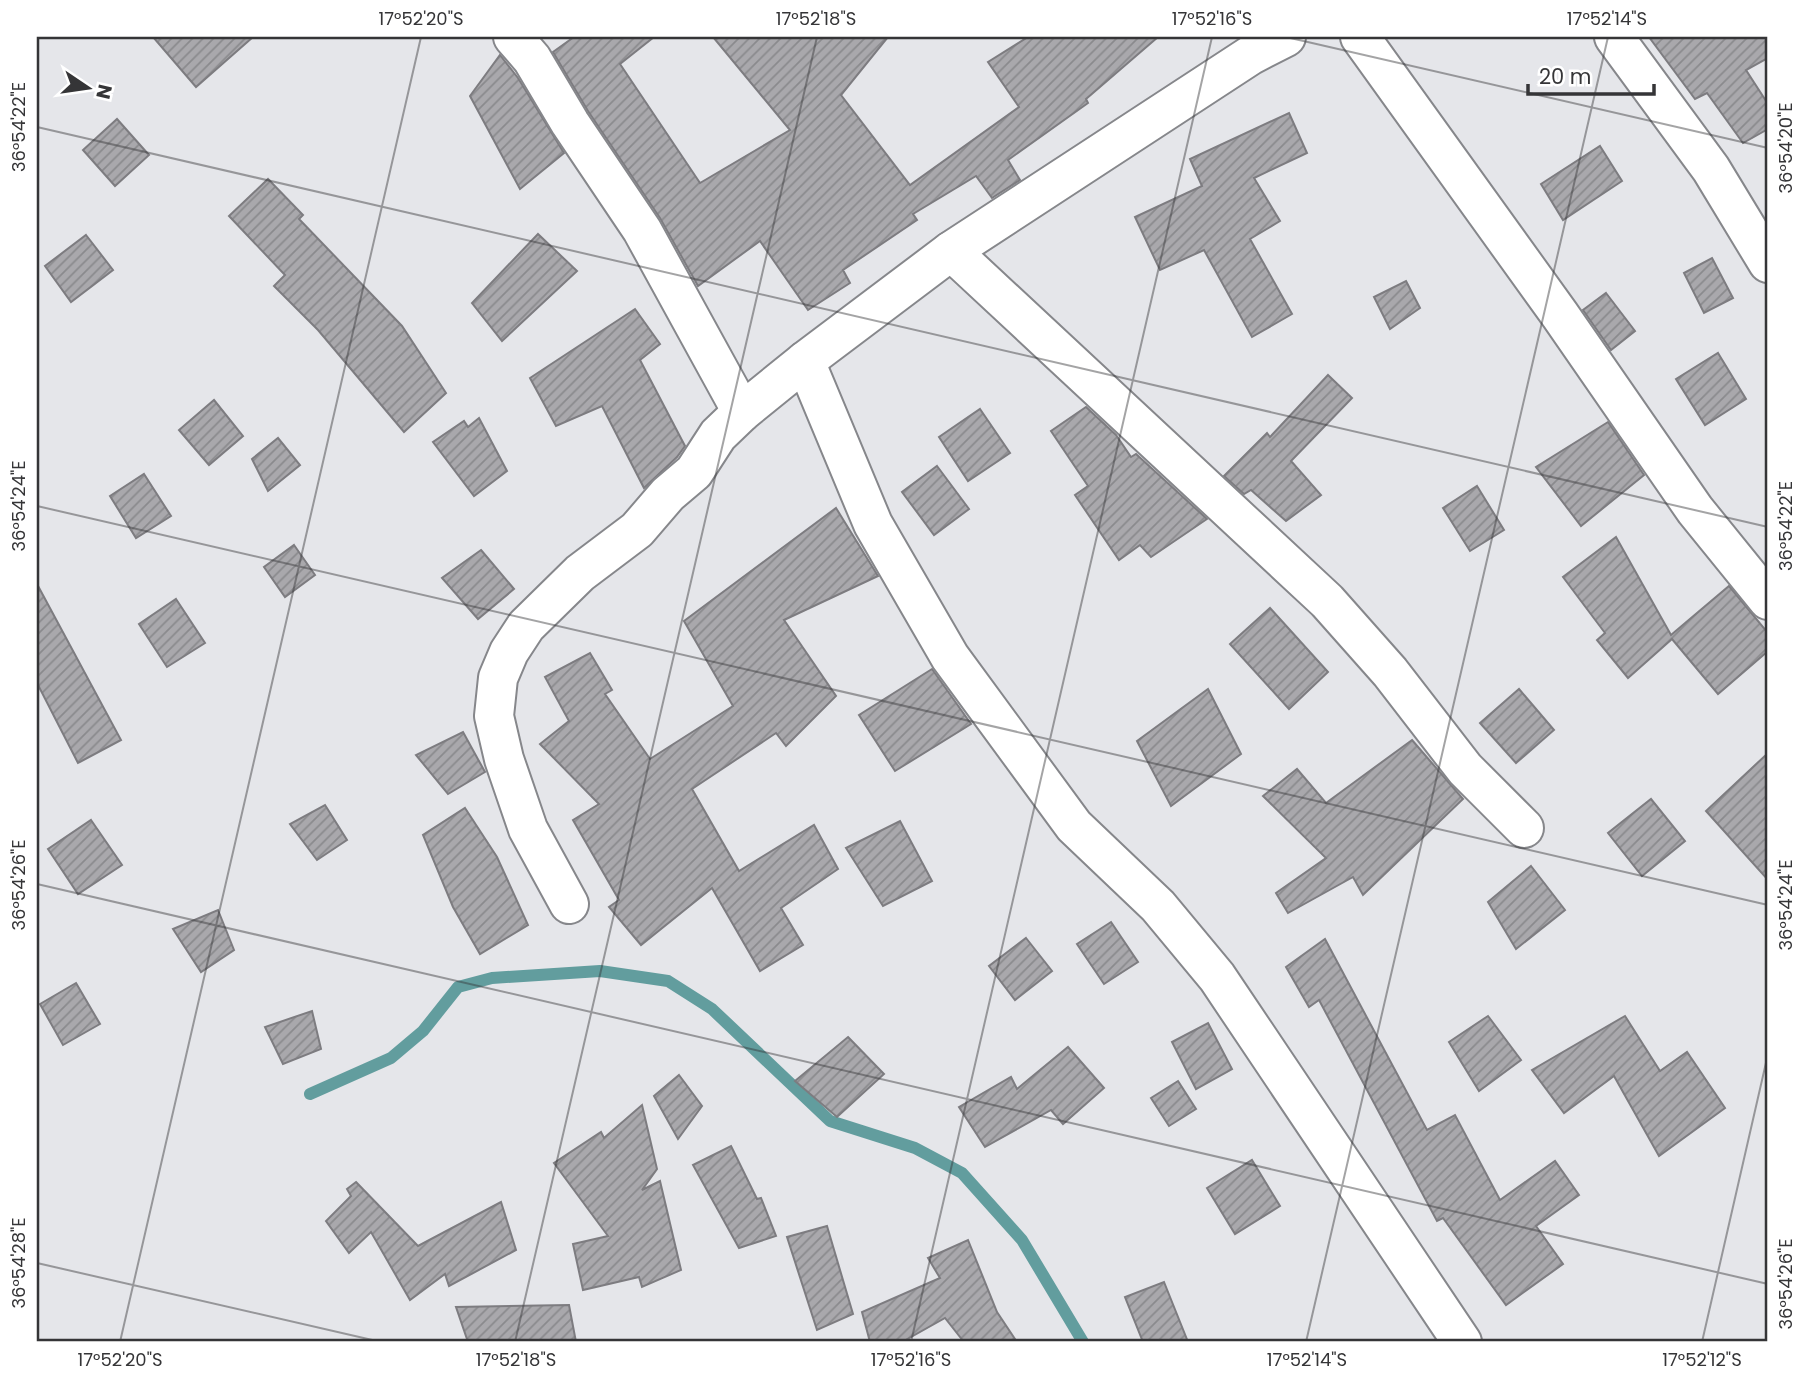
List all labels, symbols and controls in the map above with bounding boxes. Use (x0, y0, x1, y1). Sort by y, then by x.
text: 17°52'20"S (379, 6, 463, 31)
text: 17°52'18"S (776, 6, 856, 31)
text: 17°52'16"S (1172, 6, 1252, 31)
text: 17°52'14"S (1567, 6, 1647, 31)
north arrow (52, 52, 122, 122)
scale bar (1528, 52, 1654, 96)
text: 20 m (1539, 62, 1592, 91)
text: 36°54'22"E (6, 82, 31, 172)
text: N (89, 82, 119, 102)
text: 36°54'20"E (1773, 102, 1798, 194)
text: 36°54'24"E (6, 460, 31, 552)
text: 36°54'22"E (1773, 481, 1798, 571)
text: 36°54'26"E (6, 839, 31, 931)
text: 36°54'24"E (1773, 859, 1798, 951)
text: 36°54'28"E (6, 1217, 31, 1309)
text: 36°54'26"E (1773, 1238, 1798, 1330)
text: 17°52'20"S (78, 1347, 162, 1372)
text: 17°52'18"S (476, 1347, 556, 1372)
text: 17°52'16"S (871, 1347, 951, 1372)
text: 17°52'14"S (1267, 1347, 1347, 1372)
text: 17°52'12"S (1662, 1347, 1742, 1372)

